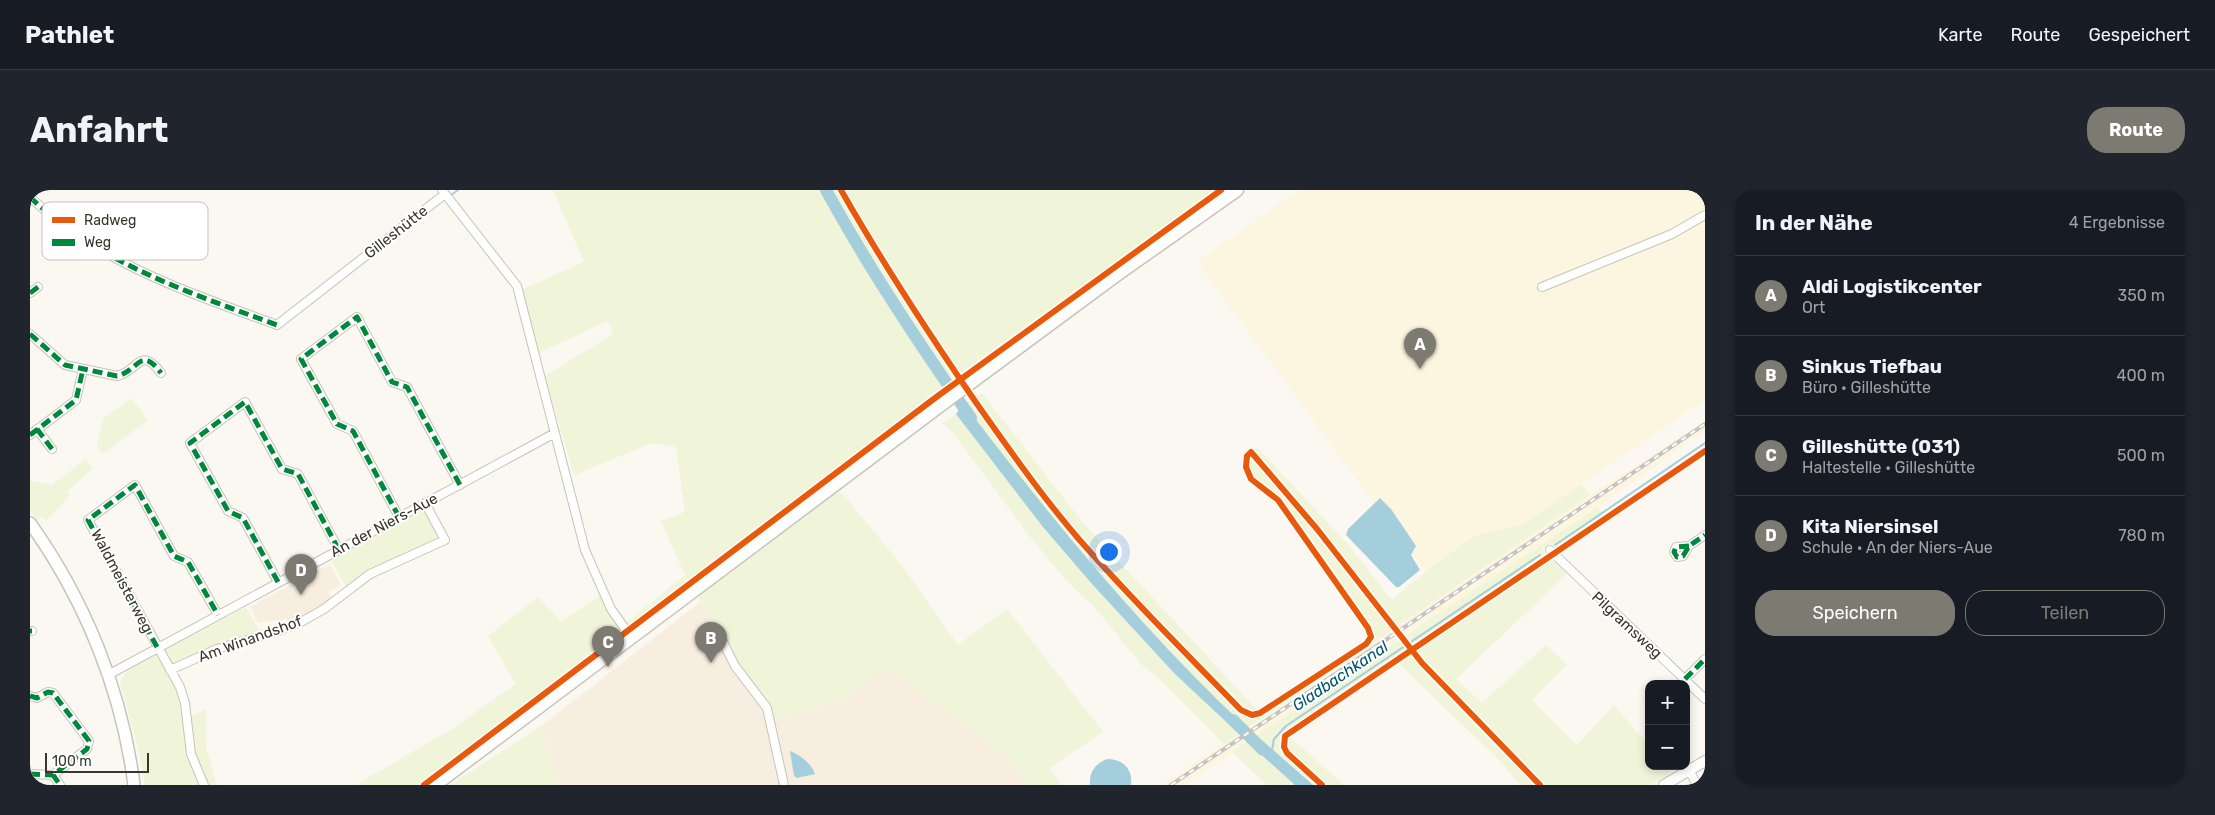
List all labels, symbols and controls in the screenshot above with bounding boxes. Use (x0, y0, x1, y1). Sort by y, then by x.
text: Pathlet (25, 21, 114, 49)
text: Karte (1938, 24, 1982, 46)
text: Route (2010, 24, 2060, 46)
text: Gespeichert (2088, 24, 2190, 46)
button: Route (2087, 107, 2185, 153)
text: Anfahrt (30, 109, 168, 151)
legend (42, 202, 208, 260)
street label: Gilleshütte (361, 202, 431, 262)
text: In der Nähe (1755, 210, 1873, 235)
text: Radweg (84, 212, 136, 229)
text: 4 Ergebnisse (2069, 213, 2165, 232)
text: Weg (84, 234, 111, 251)
text: Aldi Logistikcenter (1802, 275, 1982, 298)
text: A (1765, 286, 1777, 305)
text: 350 m (2118, 286, 2165, 305)
text: Ort (1802, 298, 1825, 317)
pin: A (1404, 328, 1436, 369)
text: Sinkus Tiefbau (1802, 355, 1942, 378)
text: B (1765, 366, 1777, 385)
text: 400 m (2117, 366, 2165, 385)
text: Büro · Gilleshütte (1802, 378, 1931, 397)
text: Gilleshütte (031) (1802, 435, 1960, 458)
text: C (1765, 446, 1777, 465)
text: 500 m (2117, 446, 2165, 465)
text: Haltestelle · Gilleshütte (1802, 458, 1975, 477)
street label: An der Niers-Aue (327, 489, 441, 561)
text: Kita Niersinsel (1802, 515, 1939, 538)
street label: Waldmeisterweg (87, 526, 157, 636)
text: D (1765, 526, 1777, 545)
text: 780 m (2118, 526, 2165, 545)
text: Schule · An der Niers-Aue (1802, 538, 1993, 557)
your location (1096, 539, 1122, 565)
pin: D (285, 554, 317, 595)
street label: Pilgramsweg (1588, 588, 1666, 662)
button: Speichern (1755, 590, 1955, 636)
button: Teilen (1965, 590, 2165, 636)
street label: Am Winandshof (196, 612, 304, 666)
pin: B (695, 622, 727, 663)
pin: C (592, 626, 624, 667)
water label: Gladbachkanal (1288, 636, 1393, 715)
map controls (1645, 680, 1690, 770)
button: + (1645, 680, 1690, 725)
button: − (1645, 725, 1690, 770)
scale bar (45, 750, 149, 773)
text: 100 m (52, 753, 92, 770)

